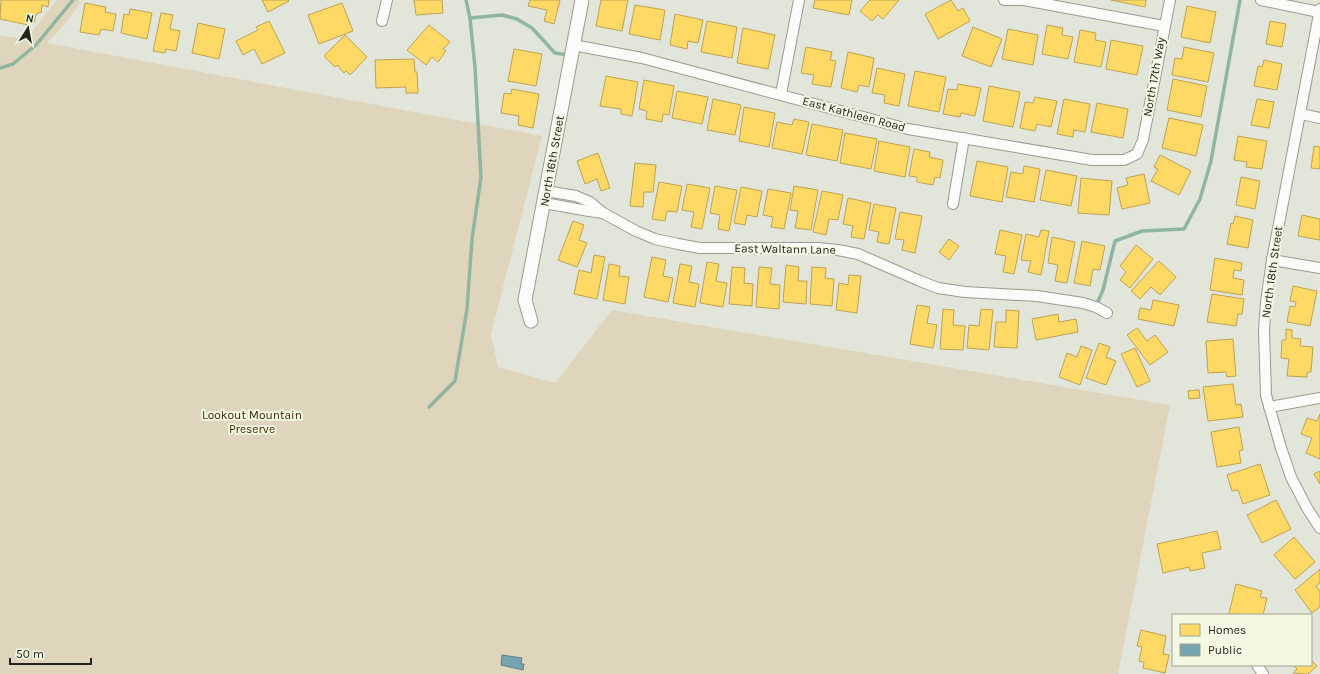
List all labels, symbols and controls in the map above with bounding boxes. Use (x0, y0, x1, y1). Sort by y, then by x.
north arrow (8, 8, 48, 48)
text: N (25, 12, 35, 26)
street label: North 17th Way (1140, 36, 1168, 118)
street label: East Kathleen Road (801, 94, 907, 134)
street label: North 16th Street (537, 114, 567, 208)
street label: North 18th Street (1259, 225, 1285, 319)
street label: East Waltann Lane (734, 241, 836, 257)
park label: Lookout Mountain Preserve (202, 408, 302, 436)
legend (1172, 614, 1312, 666)
text: Homes (1208, 623, 1246, 637)
scale bar (10, 640, 91, 666)
text: Public (1208, 643, 1242, 657)
text: 50 m (16, 647, 44, 661)

